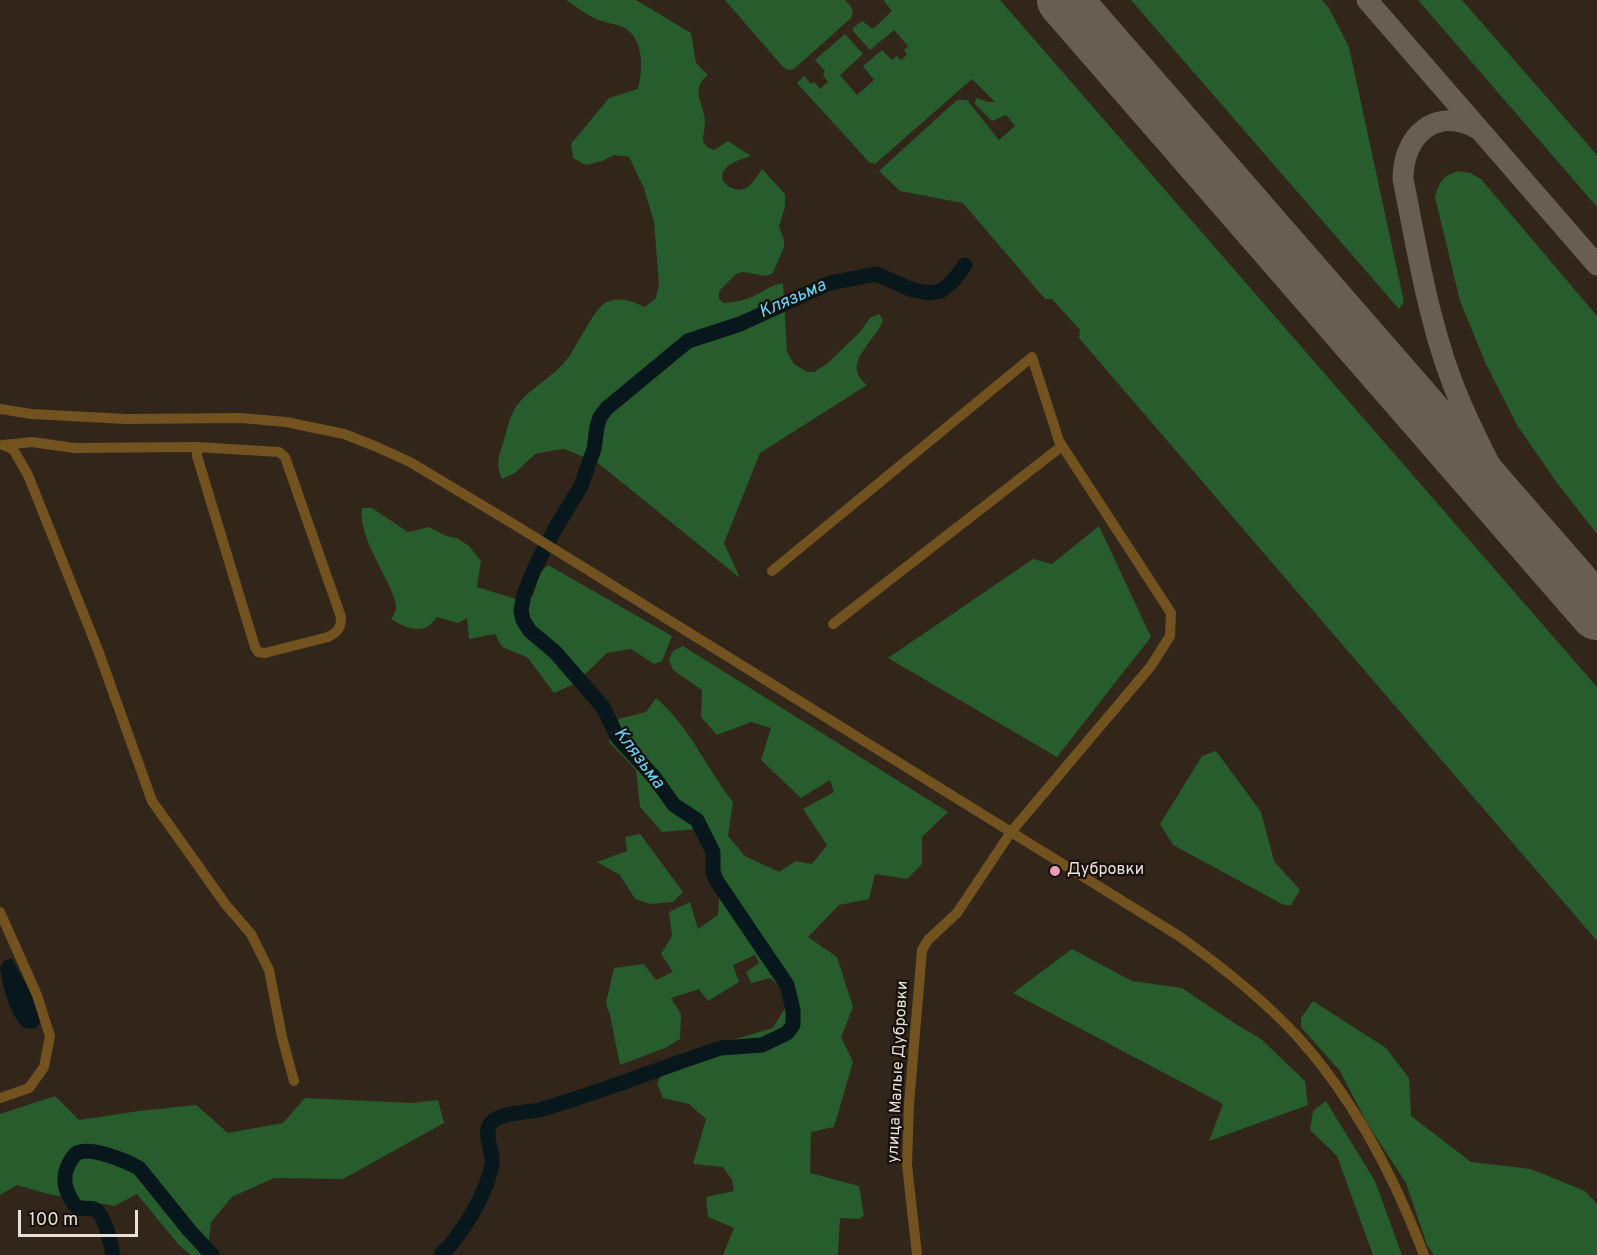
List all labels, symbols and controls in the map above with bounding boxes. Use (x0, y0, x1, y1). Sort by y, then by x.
water label: Клязьма (756, 276, 830, 324)
water label: Клязьма (608, 724, 668, 794)
place label: Дубровки (1067, 861, 1144, 881)
marker: Дубровки (1048, 864, 1062, 878)
street label: улица Малые Дубровки (885, 980, 913, 1164)
scale bar (21, 1198, 141, 1236)
text: 100 m (29, 1209, 78, 1232)

